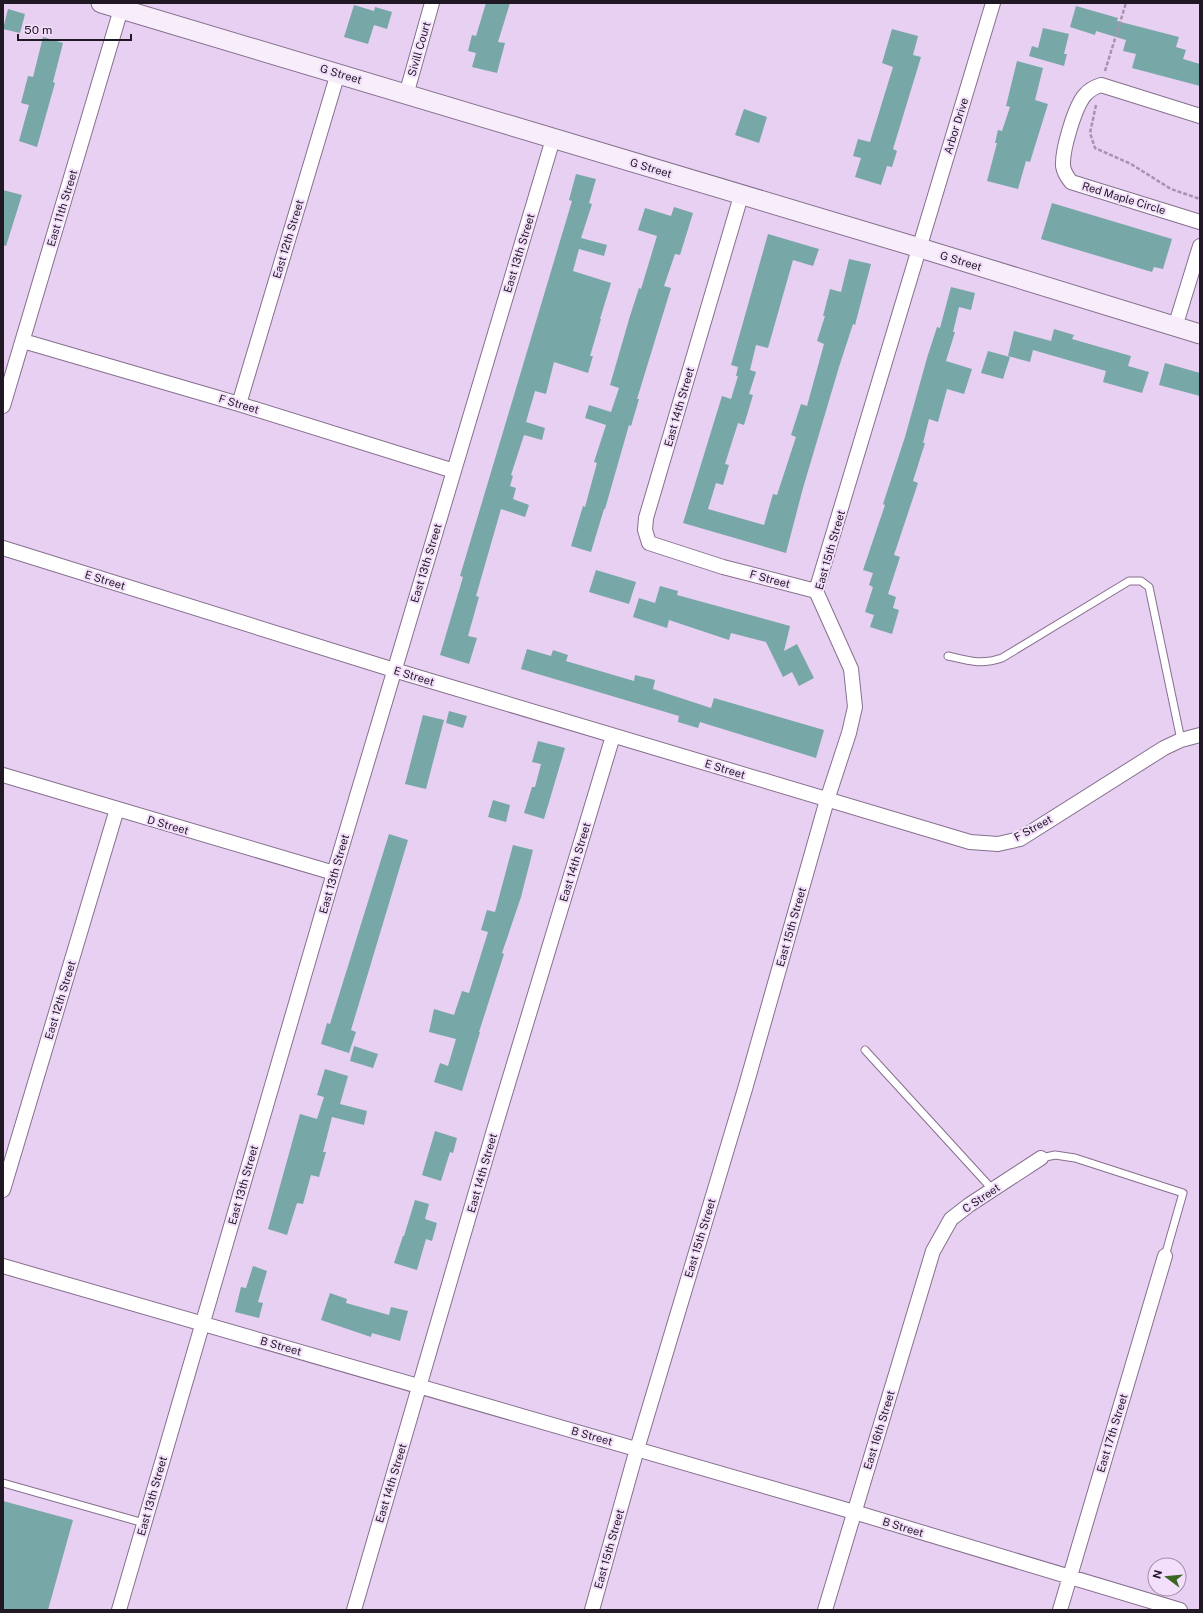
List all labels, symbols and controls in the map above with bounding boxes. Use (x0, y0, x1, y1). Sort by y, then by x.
scale bar (18, 16, 131, 42)
street label: Sivill Court (405, 20, 433, 78)
text: 50 m (24, 23, 52, 37)
street label: G Street (319, 62, 363, 86)
street label: Arbor Drive (942, 96, 970, 156)
street label: G Street (629, 156, 673, 180)
street label: East 11th Street (45, 168, 79, 248)
street label: Red Maple Circle (1081, 180, 1167, 216)
street label: East 12th Street (270, 198, 306, 280)
street label: East 13th Street (501, 212, 537, 294)
street label: G Street (939, 249, 983, 273)
street label: East 14th Street (662, 366, 696, 448)
street label: F Street (217, 392, 261, 416)
street label: East 15th Street (813, 509, 847, 591)
street label: East 13th Street (408, 522, 444, 604)
street label: E Street (83, 568, 127, 592)
street label: F Street (748, 568, 792, 590)
street label: E Street (392, 664, 436, 688)
street label: E Street (703, 757, 747, 781)
street label: D Street (146, 813, 190, 837)
street label: F Street (1012, 813, 1054, 843)
street label: East 14th Street (557, 821, 593, 903)
street label: East 13th Street (317, 833, 351, 915)
street label: East 15th Street (774, 886, 808, 968)
street label: East 12th Street (42, 959, 78, 1041)
street label: East 14th Street (465, 1132, 499, 1214)
street label: East 13th Street (226, 1144, 260, 1226)
street label: C Street (960, 1181, 1002, 1215)
street label: East 15th Street (682, 1197, 718, 1279)
street label: B Street (259, 1334, 303, 1358)
street label: East 16th Street (861, 1389, 897, 1471)
street label: East 17th Street (1094, 1392, 1130, 1474)
street label: B Street (570, 1424, 614, 1448)
street label: East 14th Street (373, 1442, 409, 1524)
street label: East 13th Street (135, 1455, 169, 1537)
street label: East 15th Street (592, 1508, 626, 1590)
street label: B Street (881, 1515, 925, 1539)
north arrow (1147, 1557, 1187, 1597)
text: N (1150, 1568, 1164, 1580)

